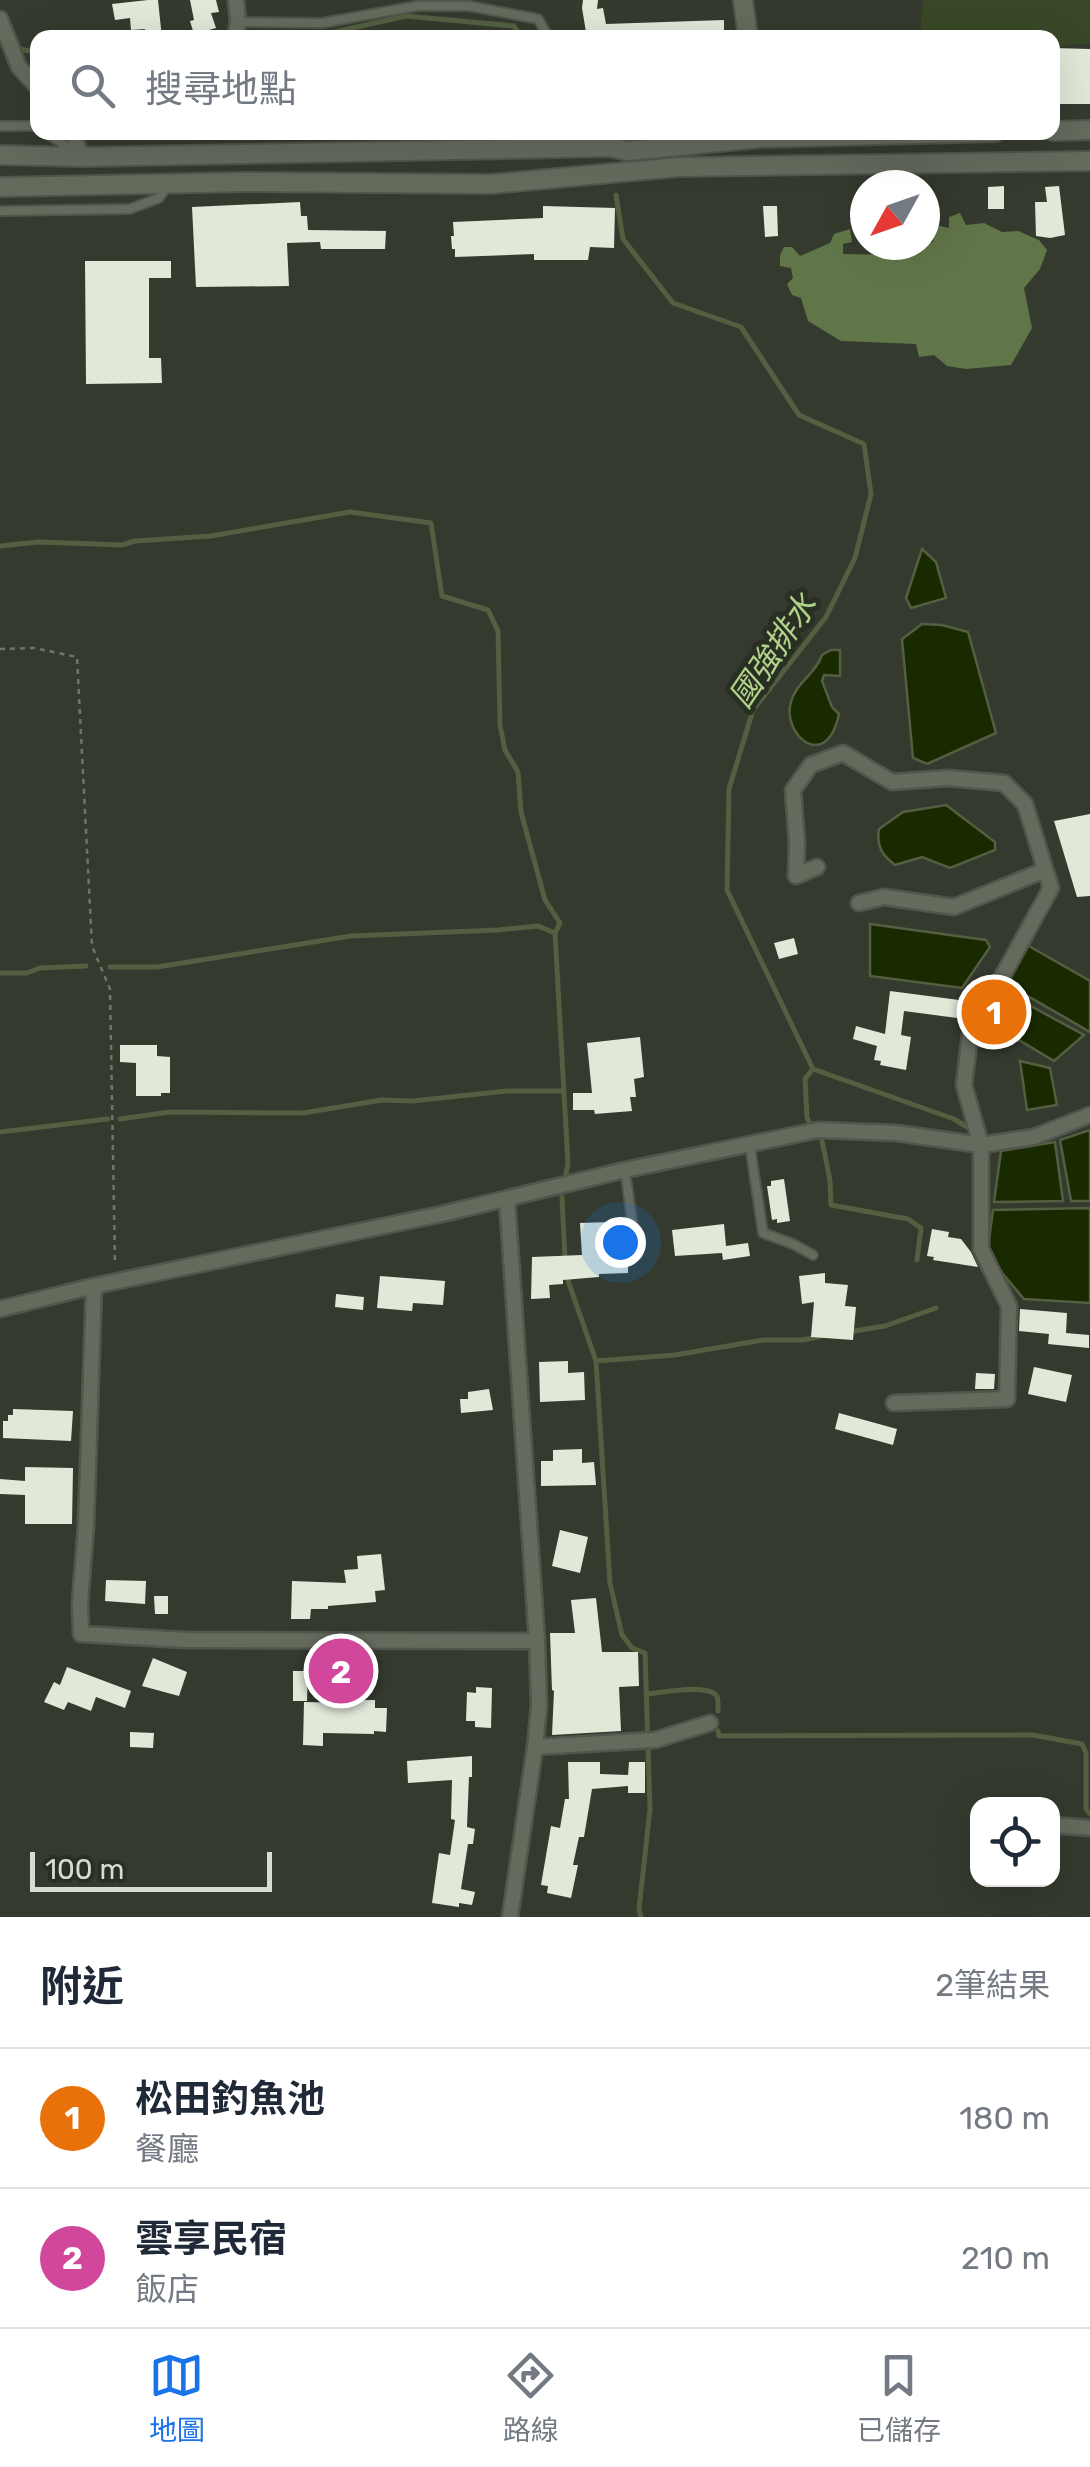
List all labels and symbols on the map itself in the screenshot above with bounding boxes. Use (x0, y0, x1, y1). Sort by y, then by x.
north arrow (850, 170, 940, 260)
water label: 國強排水 (721, 586, 826, 715)
pin: 1 (962, 974, 1026, 1050)
your location (595, 1217, 646, 1268)
pin: 2 (308, 1634, 374, 1708)
scale bar (30, 1847, 272, 1892)

